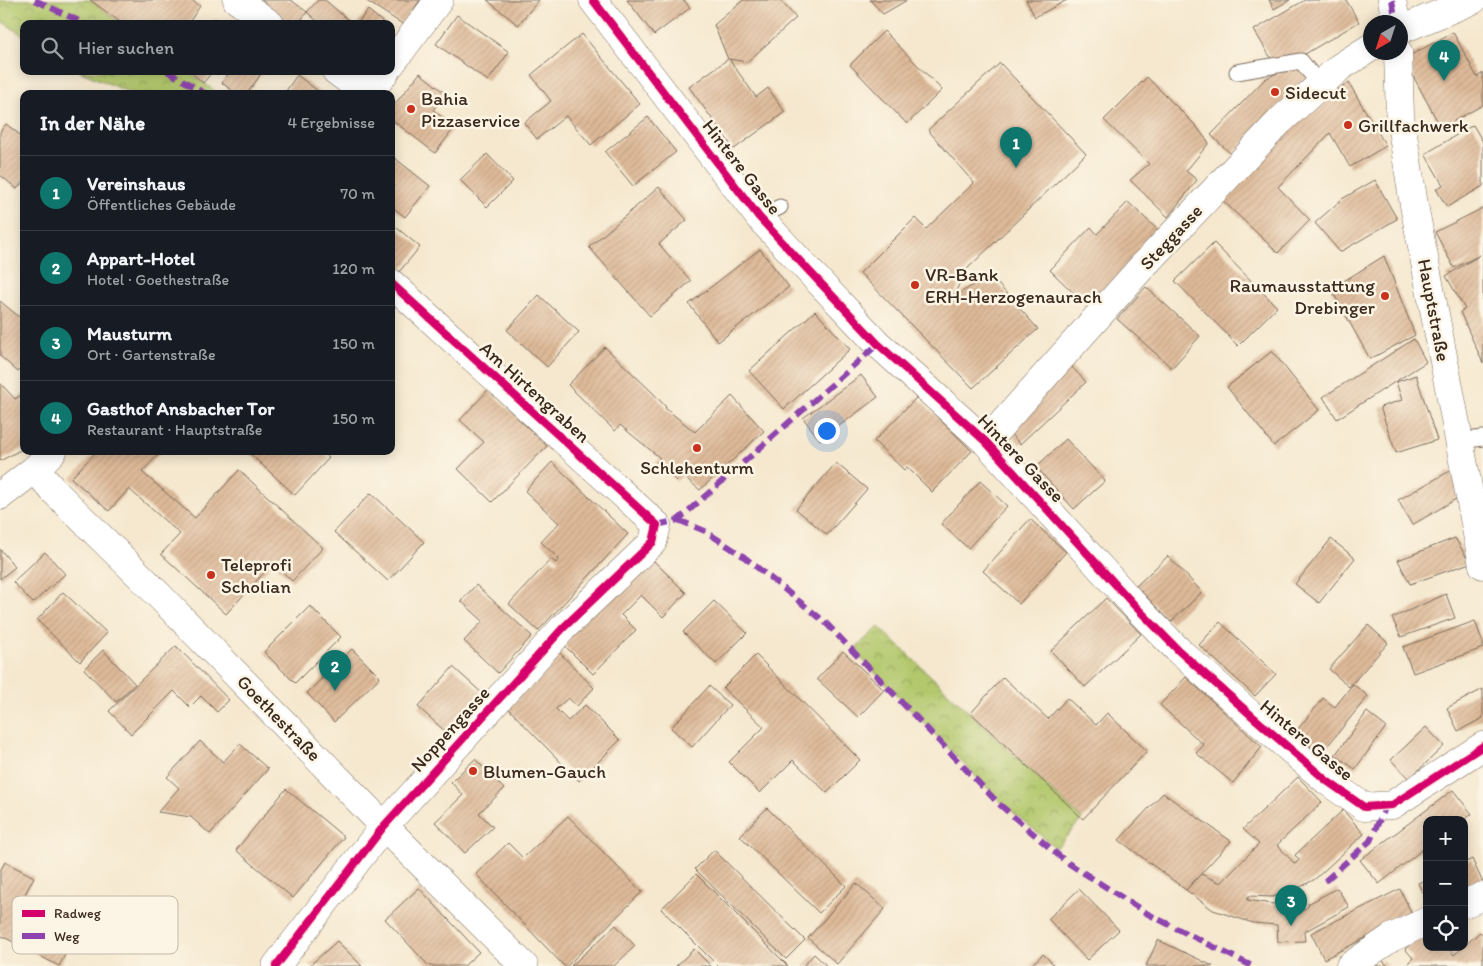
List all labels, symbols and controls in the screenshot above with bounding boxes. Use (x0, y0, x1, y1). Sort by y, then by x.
north arrow (1363, 15, 1408, 60)
search box (20, 20, 395, 75)
icon: search (38, 34, 66, 62)
text: Hier suchen (78, 36, 174, 59)
pin: 4 (1428, 40, 1460, 81)
place label: Sidecut (1285, 81, 1346, 104)
marker: Sidecut (1269, 86, 1281, 98)
place label: Bahia Pizzaservice (421, 87, 520, 132)
marker: Bahia Pizzaservice (405, 103, 417, 115)
text: In der Nähe (40, 110, 145, 135)
text: 4 Ergebnisse (287, 113, 375, 132)
place label: Grillfachwerk (1358, 114, 1469, 137)
street label: Hintere Gasse (698, 115, 786, 219)
marker: Grillfachwerk (1342, 119, 1354, 131)
pin: 1 (1000, 127, 1032, 168)
text: Vereinshaus (87, 172, 186, 195)
text: 1 (52, 184, 60, 203)
text: 70 m (340, 184, 375, 203)
text: Öffentliches Gebäude (87, 195, 236, 214)
street label: Steggasse (1135, 199, 1207, 275)
text: Appart-Hotel (87, 247, 195, 270)
street label: Hauptstraße (1413, 257, 1455, 363)
text: 2 (52, 259, 60, 278)
text: 120 m (332, 259, 375, 278)
place label: VR-Bank ERH-Herzogenaurach (925, 263, 1103, 308)
text: Hotel · Goethestraße (87, 270, 229, 289)
place label: Raumausstattung Drebinger (1229, 274, 1376, 319)
marker: VR-Bank ERH-Herzogenaurach (909, 279, 921, 291)
marker: Raumausstattung Drebinger (1379, 290, 1391, 302)
text: Mausturm (87, 322, 172, 345)
text: 3 (52, 334, 60, 353)
text: 150 m (332, 334, 375, 353)
street label: Am Hirtengraben (475, 336, 595, 448)
text: Ort · Gartenstraße (87, 345, 216, 364)
text: Gasthof Ansbacher Tor (87, 397, 275, 420)
text: 4 (51, 409, 61, 428)
text: 150 m (332, 409, 375, 428)
street label: Hintere Gasse (973, 409, 1069, 507)
your location (814, 418, 840, 444)
text: Restaurant · Hauptstraße (87, 420, 262, 439)
marker: Schlehenturm (691, 442, 703, 454)
place label: Schlehenturm (640, 456, 755, 479)
place label: Teleprofi Scholian (221, 553, 292, 598)
marker: Teleprofi Scholian (205, 569, 217, 581)
pin: 2 (319, 650, 351, 691)
street label: Goethestraße (232, 670, 326, 766)
street label: Noppengasse (406, 681, 494, 777)
street label: Hintere Gasse (1256, 694, 1358, 786)
place label: Blumen-Gauch (483, 760, 606, 783)
marker: Blumen-Gauch (467, 765, 479, 777)
map controls (1423, 816, 1468, 951)
button: + (1423, 816, 1468, 861)
button: − (1423, 861, 1468, 906)
pin: 3 (1275, 885, 1307, 926)
legend (12, 896, 178, 954)
text: Radweg (54, 905, 102, 922)
button: locate (1423, 906, 1468, 951)
text: Weg (54, 928, 80, 945)

